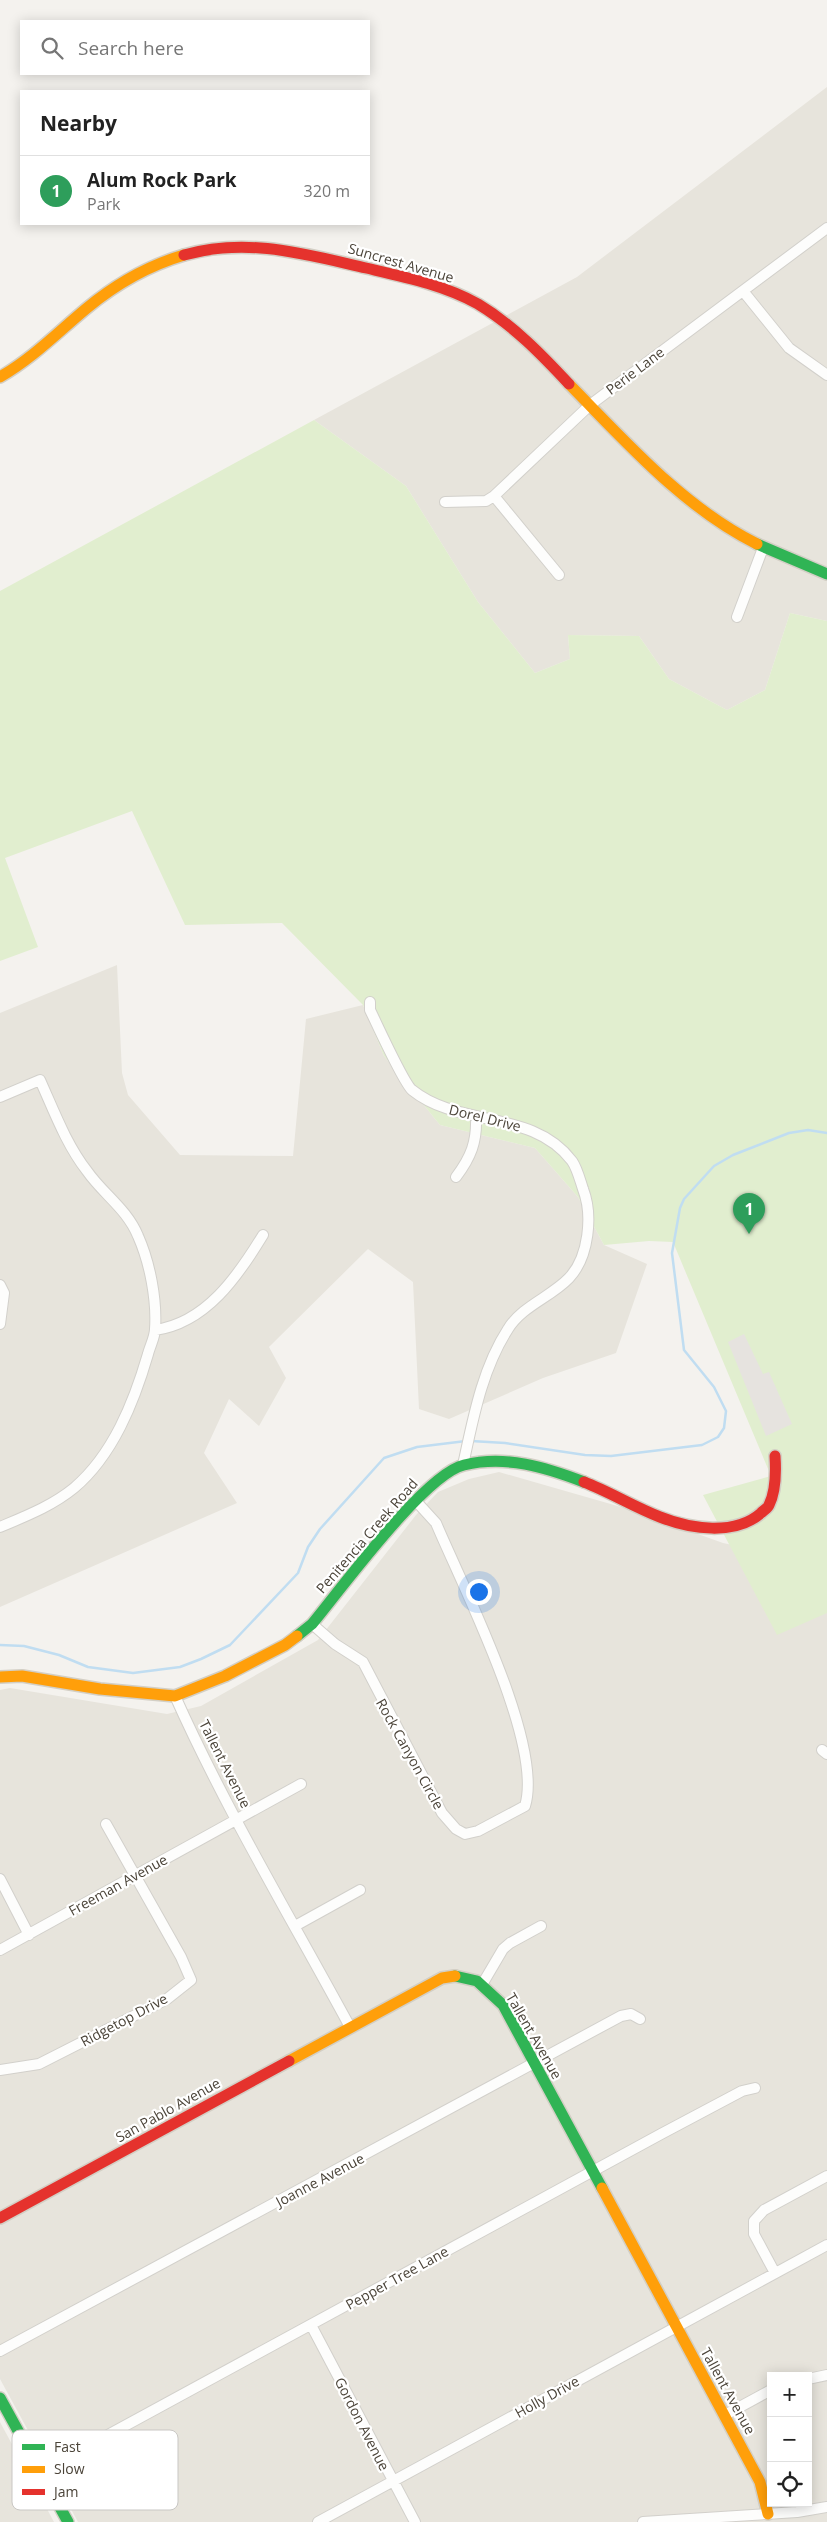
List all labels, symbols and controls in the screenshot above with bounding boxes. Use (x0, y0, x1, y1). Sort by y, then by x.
search box (20, 20, 370, 75)
icon: search (38, 34, 66, 62)
text: Search here (78, 35, 184, 61)
text: Nearby (40, 109, 117, 137)
text: Alum Rock Park (87, 167, 237, 193)
text: 1 (51, 180, 61, 202)
text: 320 m (304, 180, 350, 202)
text: Park (87, 193, 120, 215)
street label: Suncrest Avenue (346, 238, 456, 287)
street label: Perie Lane (602, 342, 668, 399)
street label: Dorel Drive (447, 1099, 523, 1136)
pin: 1 (733, 1193, 765, 1234)
street label: Penitencia Creek Road (312, 1474, 422, 1597)
your location (466, 1579, 492, 1605)
street label: Rock Canyon Circle (372, 1695, 449, 1813)
street label: Tallent Avenue (195, 1717, 256, 1811)
street label: Freeman Avenue (65, 1849, 171, 1920)
street label: Ridgetop Drive (77, 1989, 171, 2051)
street label: Tallent Avenue (502, 1989, 567, 2082)
street label: San Pablo Avenue (112, 2073, 224, 2146)
street label: Joanne Avenue (271, 2148, 367, 2212)
street label: Pepper Tree Lane (342, 2241, 452, 2314)
street label: Tallent Avenue (697, 2344, 760, 2438)
street label: Holly Drive (511, 2371, 582, 2422)
map controls (767, 2372, 812, 2507)
button: + (767, 2372, 812, 2417)
street label: Gordon Avenue (331, 2374, 394, 2474)
button: − (767, 2417, 812, 2462)
legend (12, 2430, 178, 2510)
text: Fast (54, 2437, 81, 2456)
text: Slow (54, 2459, 85, 2478)
button: locate (767, 2462, 812, 2507)
text: Jam (52, 2482, 79, 2501)

